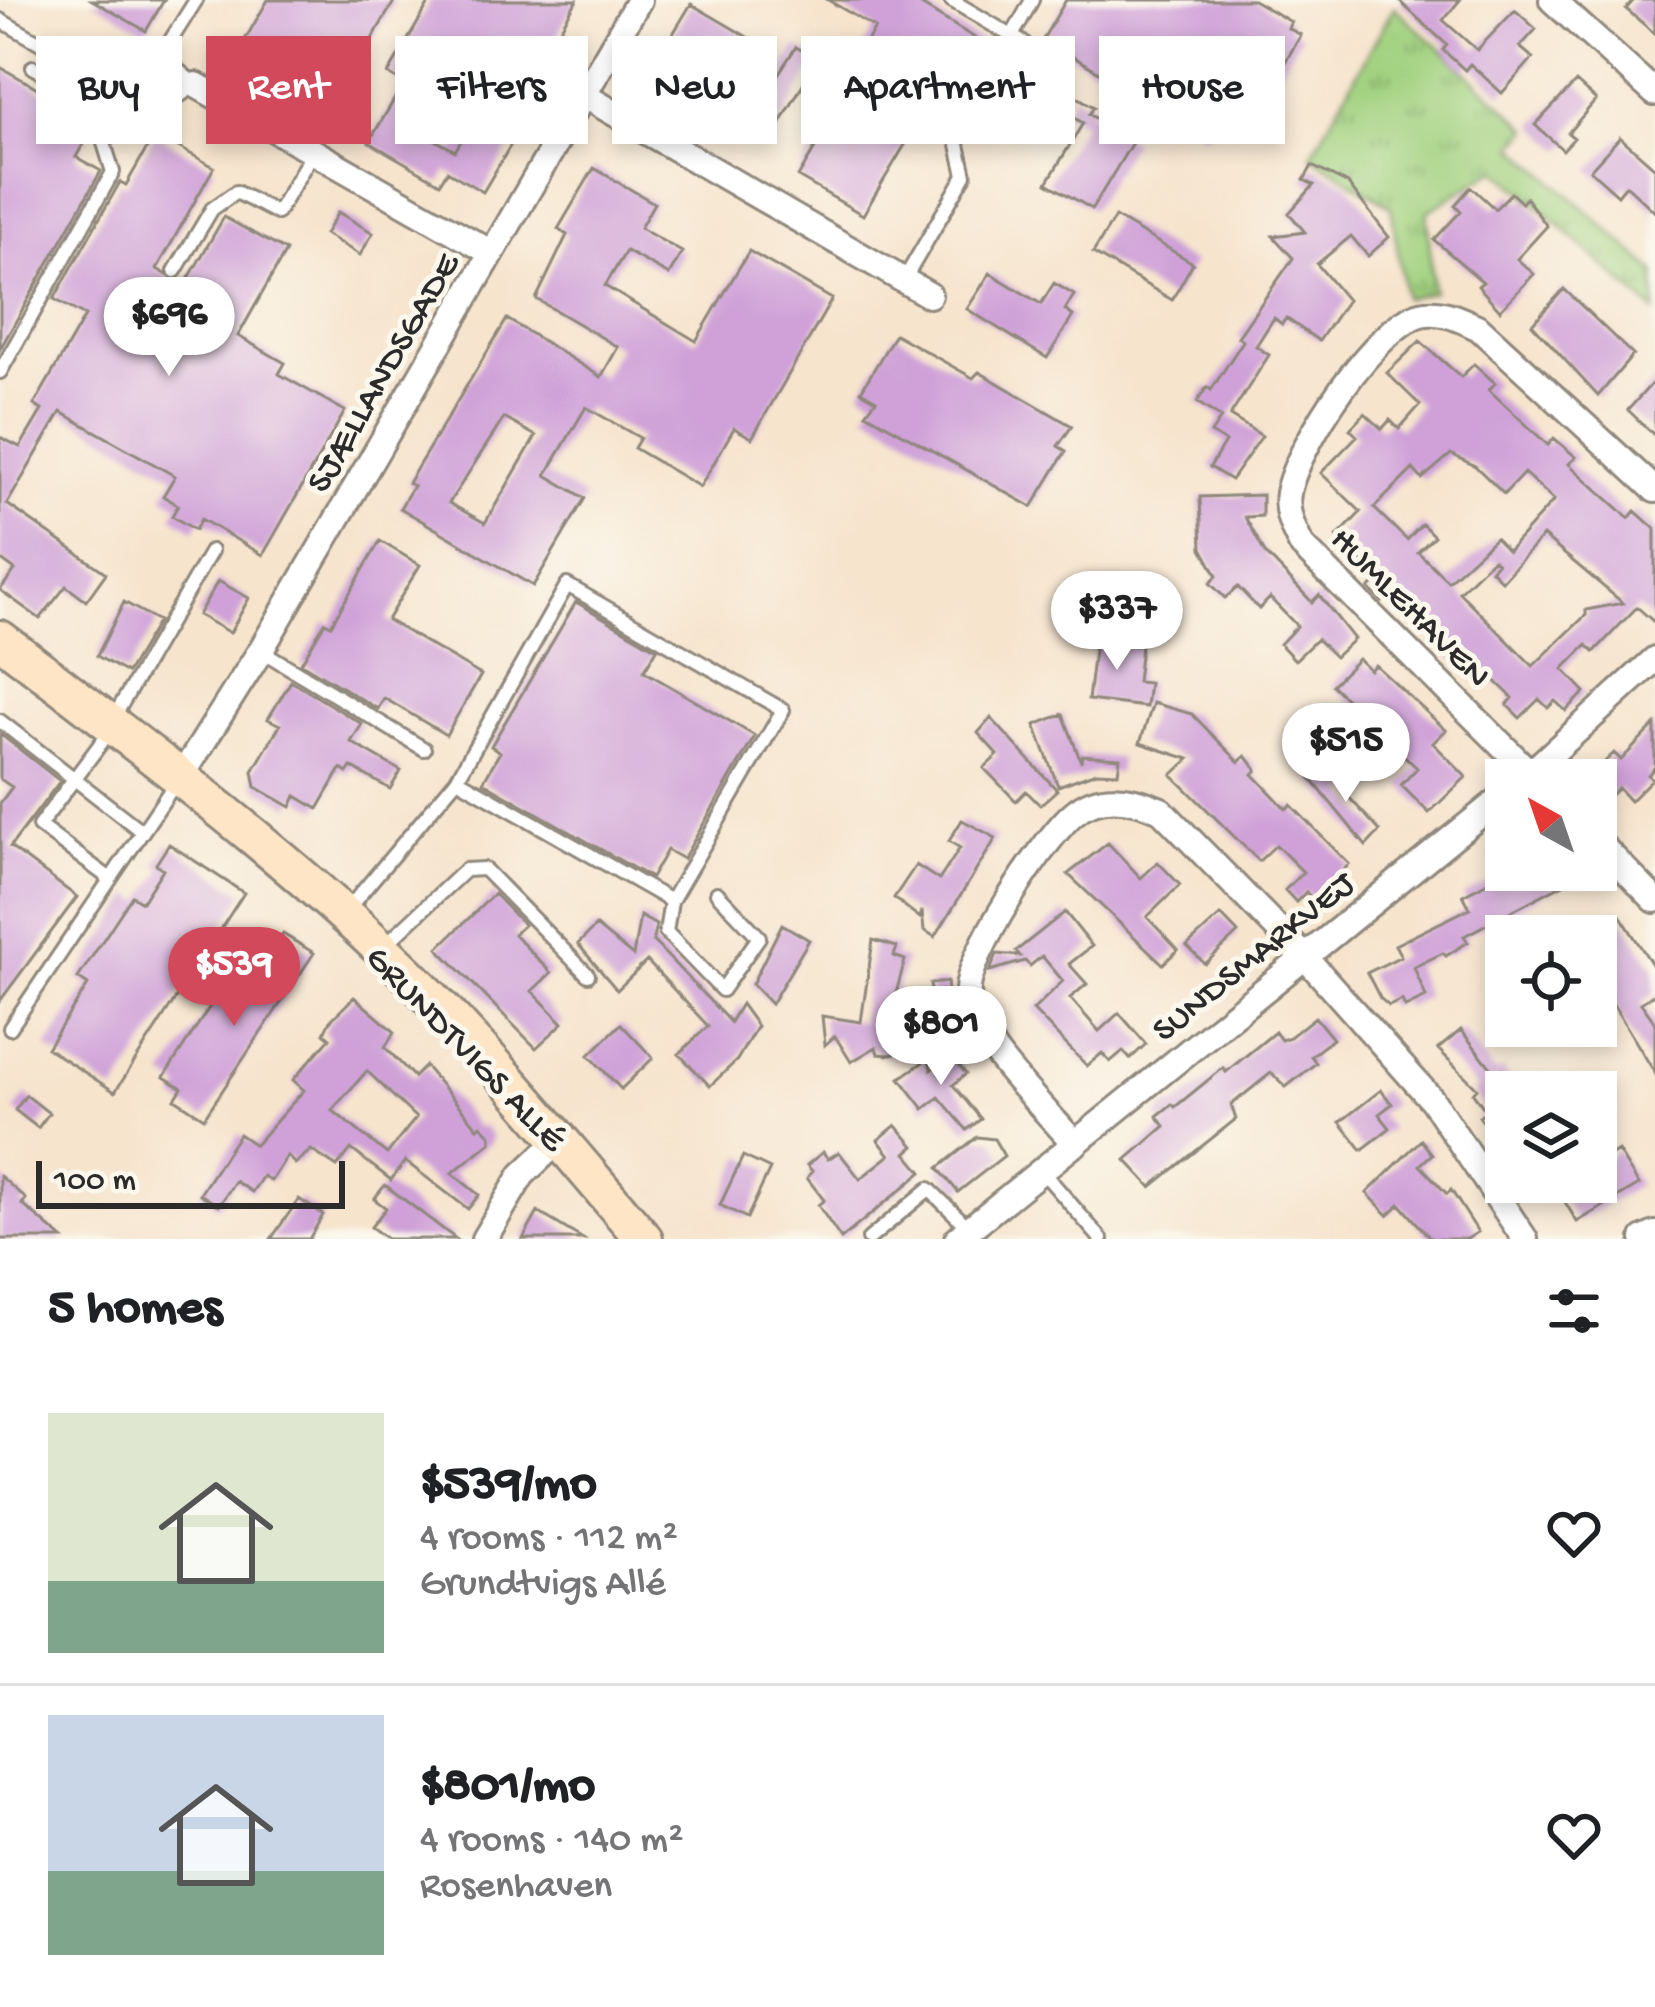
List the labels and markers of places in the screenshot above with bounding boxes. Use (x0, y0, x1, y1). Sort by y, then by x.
pin: $696 (98, 277, 240, 379)
pin: $337 (1046, 571, 1188, 673)
pin: $515 (1275, 703, 1417, 805)
pin: $539 (163, 927, 305, 1029)
pin: $801 (870, 986, 1012, 1088)

